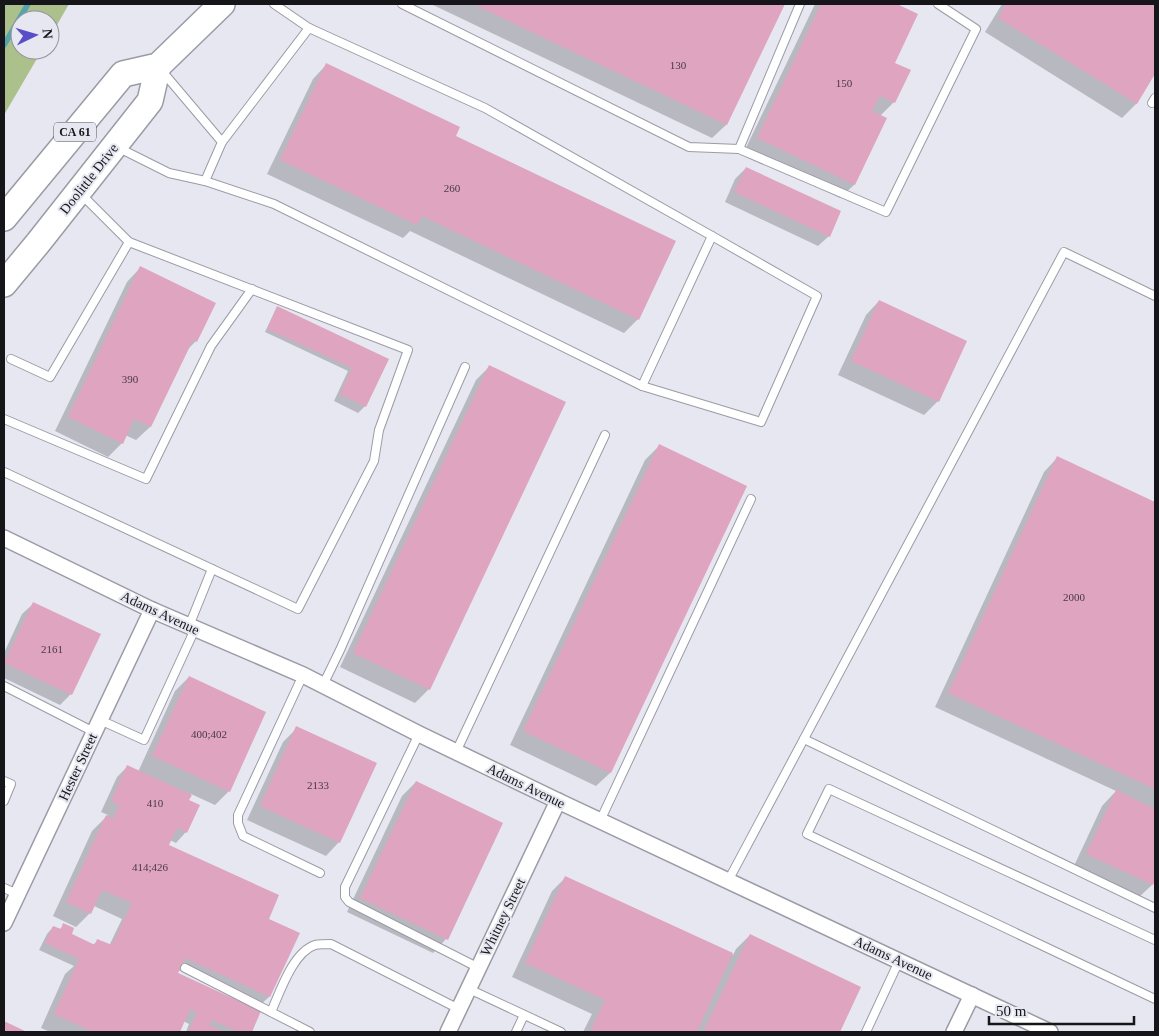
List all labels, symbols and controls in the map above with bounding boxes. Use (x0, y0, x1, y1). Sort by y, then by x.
north arrow (10, 10, 60, 60)
text: N (40, 28, 55, 40)
house number: 130 (670, 59, 687, 71)
house number: 150 (836, 77, 853, 89)
road number: CA 61 (54, 122, 96, 142)
street label: Doolittle Drive (57, 141, 121, 217)
house number: 260 (444, 182, 461, 194)
house number: 390 (122, 373, 139, 385)
street label: Adams Avenue (118, 588, 202, 638)
house number: 2000 (1063, 591, 1086, 603)
house number: 2161 (41, 643, 63, 655)
house number: 400;402 (191, 728, 227, 740)
street label: Hester Street (56, 731, 100, 803)
street label: Adams Avenue (485, 761, 567, 811)
house number: 2133 (307, 779, 330, 791)
house number: 410 (147, 797, 164, 809)
house number: 414;426 (132, 861, 169, 873)
street label: Whitney Street (478, 876, 528, 958)
street label: Adams Avenue (851, 933, 935, 983)
scale bar (989, 994, 1134, 1026)
text: 50 m (996, 1003, 1027, 1019)

